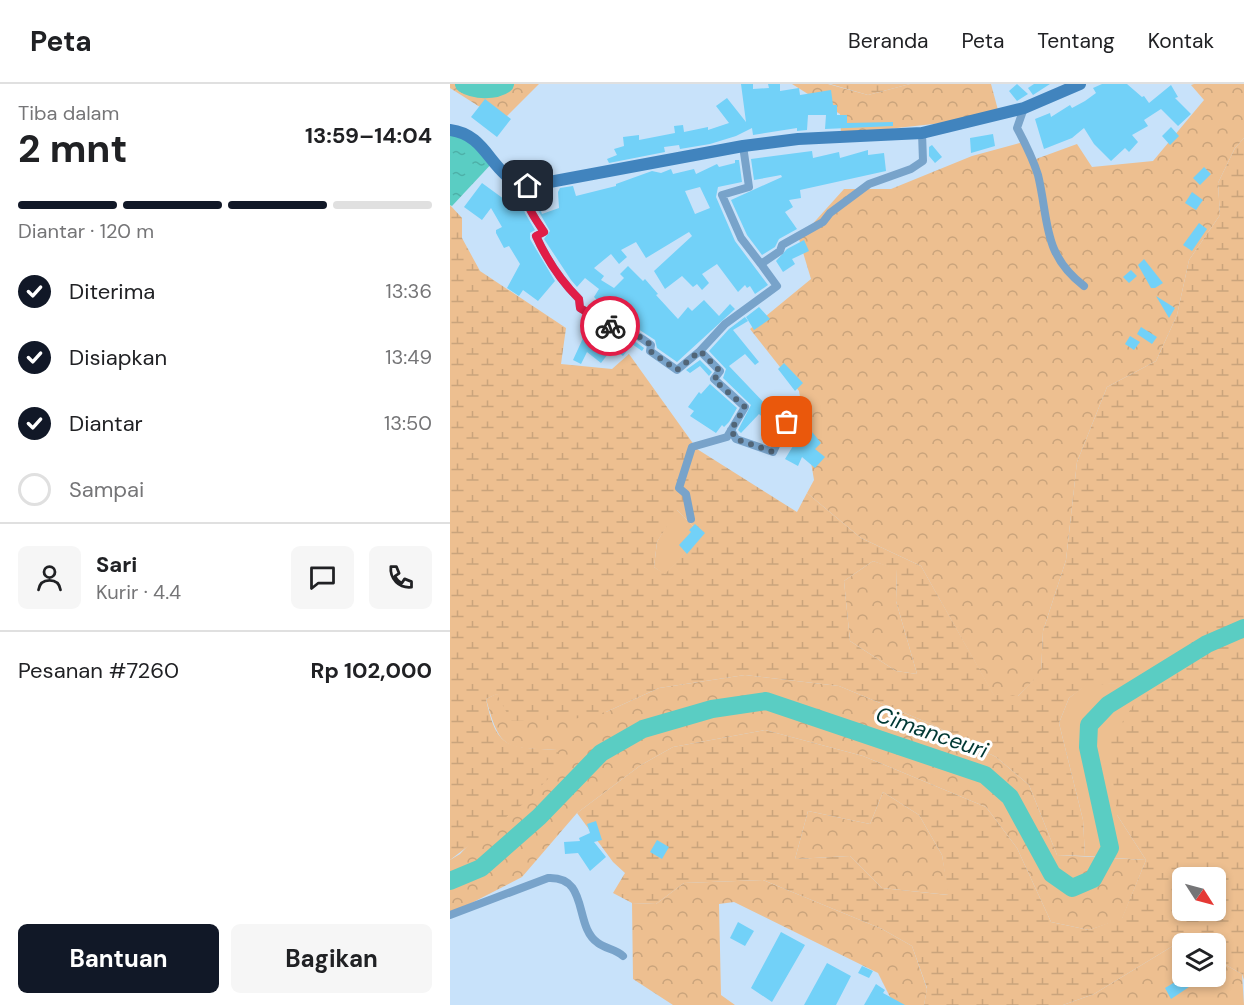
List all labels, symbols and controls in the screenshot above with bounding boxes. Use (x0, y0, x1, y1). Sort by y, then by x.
text: Peta (30, 23, 92, 60)
text: Beranda (848, 27, 929, 55)
text: Peta (962, 27, 1004, 55)
text: Tentang (1037, 27, 1115, 55)
text: Kontak (1148, 27, 1214, 55)
text: Tiba dalam (18, 100, 119, 126)
text: 13:59–14:04 (305, 121, 432, 150)
text: 2 mnt (18, 123, 127, 174)
pin (502, 160, 553, 211)
icon: home (511, 169, 544, 202)
text: Diantar · 120 m (18, 218, 154, 244)
icon: check (18, 275, 51, 308)
text: Diterima (69, 277, 155, 306)
text: 13:36 (386, 278, 432, 304)
courier (580, 296, 640, 356)
icon: bike (594, 310, 627, 343)
icon: check (18, 341, 51, 374)
text: Disiapkan (69, 343, 167, 372)
text: 13:49 (385, 344, 432, 370)
pin (761, 396, 812, 447)
icon: bag (770, 405, 803, 438)
icon: check (18, 407, 51, 440)
text: Diantar (69, 409, 143, 438)
text: 13:50 (384, 410, 432, 436)
text: Sampai (69, 475, 144, 504)
button: person (18, 546, 81, 609)
button: chat (291, 546, 354, 609)
button: phone (369, 546, 432, 609)
text: Sari (96, 550, 137, 579)
text: Kurir · 4.4 (96, 579, 181, 605)
text: Pesanan #7260 (18, 656, 179, 685)
text: Rp 102,000 (311, 656, 432, 685)
water label: Cimanceuri (872, 700, 992, 765)
north arrow (1172, 867, 1226, 921)
map controls (1172, 867, 1226, 987)
button: Bantuan (18, 924, 219, 993)
button: Bagikan (231, 924, 432, 993)
button: layers (1172, 933, 1226, 987)

